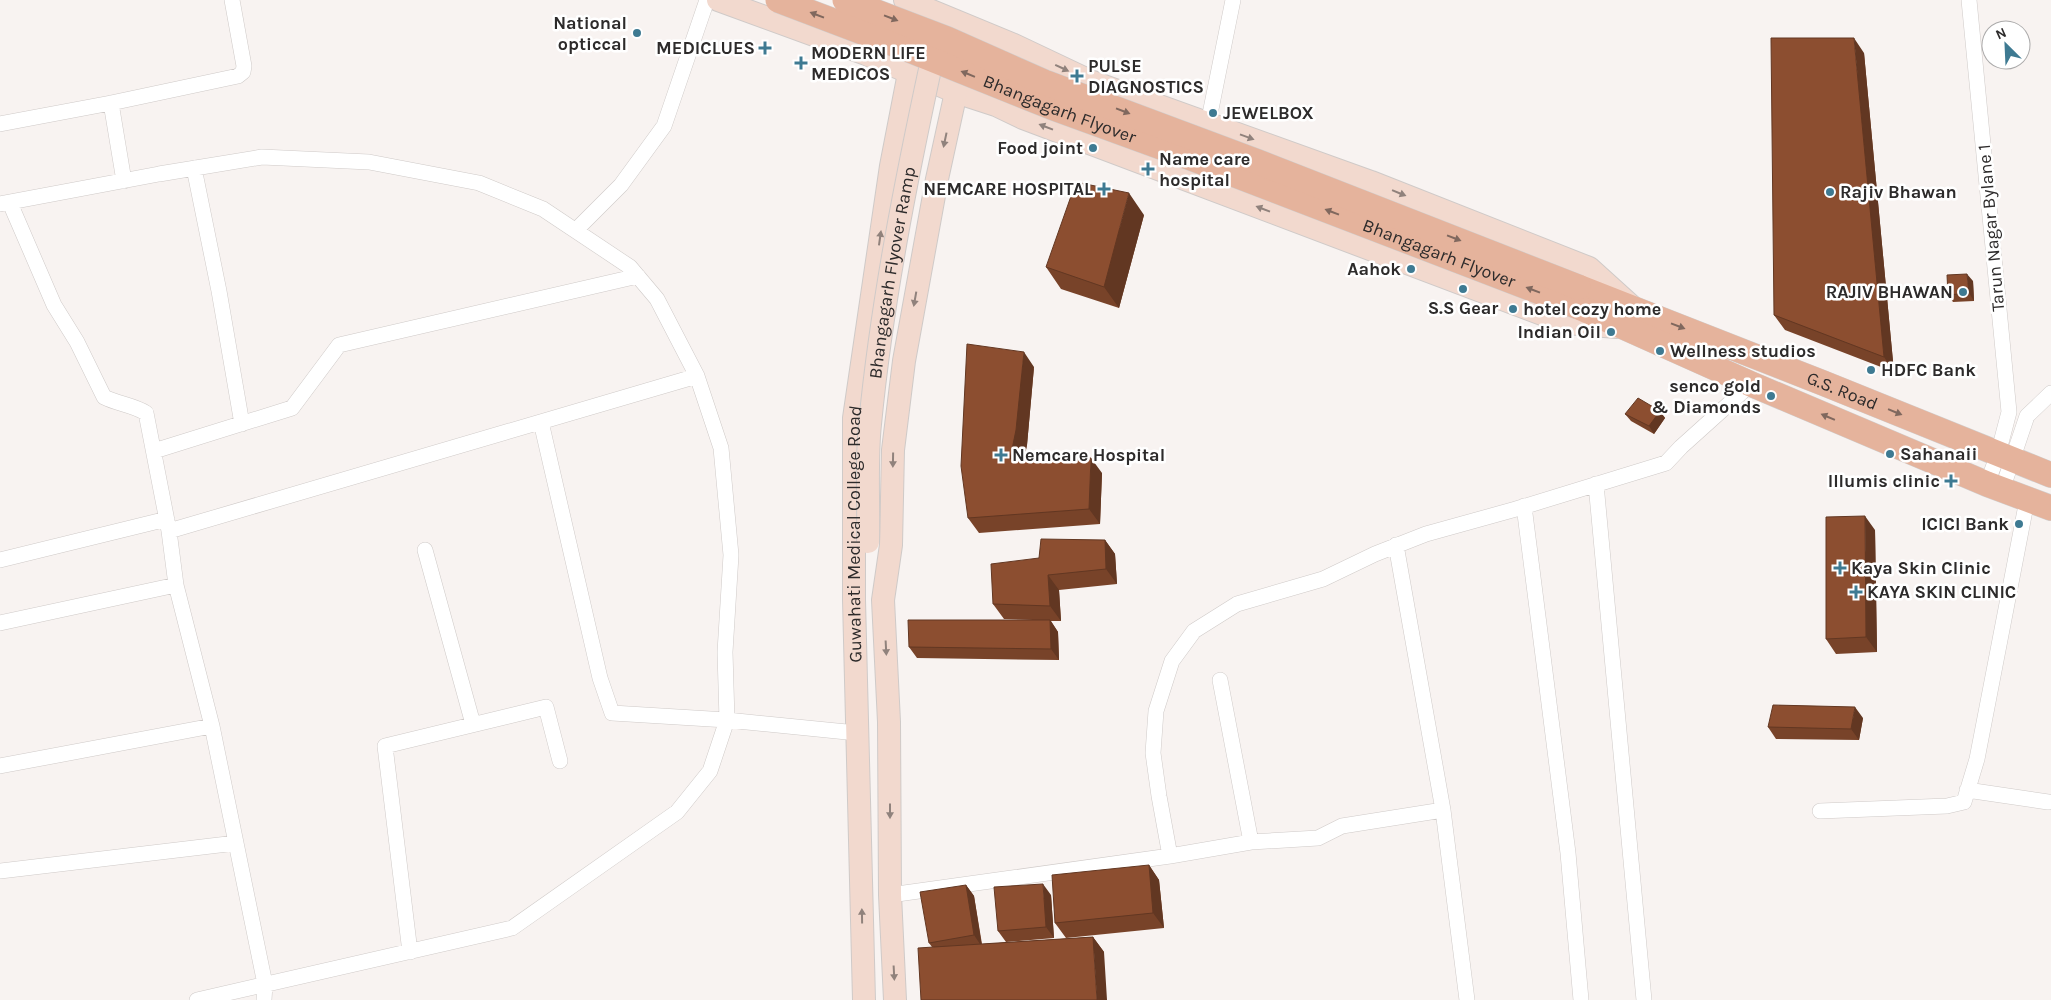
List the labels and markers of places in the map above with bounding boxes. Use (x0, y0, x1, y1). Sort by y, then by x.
place label: National opticcal (553, 12, 627, 55)
marker: National opticcal (631, 27, 643, 39)
place label: MEDICLUES (656, 37, 755, 59)
marker: MEDICLUES (759, 42, 771, 54)
place label: MODERN LIFE MEDICOS (811, 42, 926, 85)
place label: PULSE DIAGNOSTICS (1088, 55, 1204, 98)
marker: MODERN LIFE MEDICOS (795, 57, 807, 69)
marker: PULSE DIAGNOSTICS (1070, 69, 1084, 83)
place label: JEWELBOX (1223, 102, 1314, 124)
marker: JEWELBOX (1207, 107, 1219, 119)
place label: Food joint (997, 137, 1083, 159)
marker: Food joint (1087, 142, 1099, 154)
place label: Name care hospital (1159, 148, 1250, 191)
marker: Name care hospital (1141, 162, 1155, 176)
place label: NEMCARE HOSPITAL (923, 178, 1093, 200)
place label: Rajiv Bhawan (1840, 181, 1957, 203)
marker: NEMCARE HOSPITAL (1097, 182, 1111, 196)
marker: Rajiv Bhawan (1824, 186, 1836, 198)
place label: Aahok (1347, 258, 1401, 280)
marker: Aahok (1405, 263, 1417, 275)
place label: RAJIV BHAWAN (1826, 281, 1953, 303)
marker: S.S Gear (1457, 283, 1469, 295)
marker: RAJIV BHAWAN (1957, 286, 1969, 298)
place label: S.S Gear (1428, 297, 1498, 319)
place label: hotel cozy home (1523, 298, 1661, 320)
marker: hotel cozy home (1507, 303, 1519, 315)
place label: Indian Oil (1517, 321, 1601, 343)
marker: Indian Oil (1605, 326, 1617, 338)
place label: Wellness studios (1670, 340, 1816, 362)
marker: Wellness studios (1654, 345, 1666, 357)
place label: HDFC Bank (1881, 359, 1976, 381)
marker: HDFC Bank (1865, 364, 1877, 376)
place label: senco gold & Diamonds (1651, 375, 1761, 418)
marker: senco gold & Diamonds (1765, 390, 1777, 402)
place label: Sahanaii (1900, 443, 1977, 465)
place label: Nemcare Hospital (1012, 444, 1165, 466)
marker: Nemcare Hospital (994, 448, 1008, 462)
marker: Sahanaii (1884, 448, 1896, 460)
place label: Illumis clinic (1828, 470, 1940, 492)
marker: Illumis clinic (1944, 474, 1958, 488)
place label: ICICI Bank (1921, 513, 2009, 535)
marker: ICICI Bank (2013, 518, 2025, 530)
place label: Kaya Skin Clinic (1851, 557, 1991, 579)
marker: Kaya Skin Clinic (1833, 561, 1847, 575)
place label: KAYA SKIN CLINIC (1867, 581, 2016, 603)
marker: KAYA SKIN CLINIC (1849, 585, 1863, 599)

